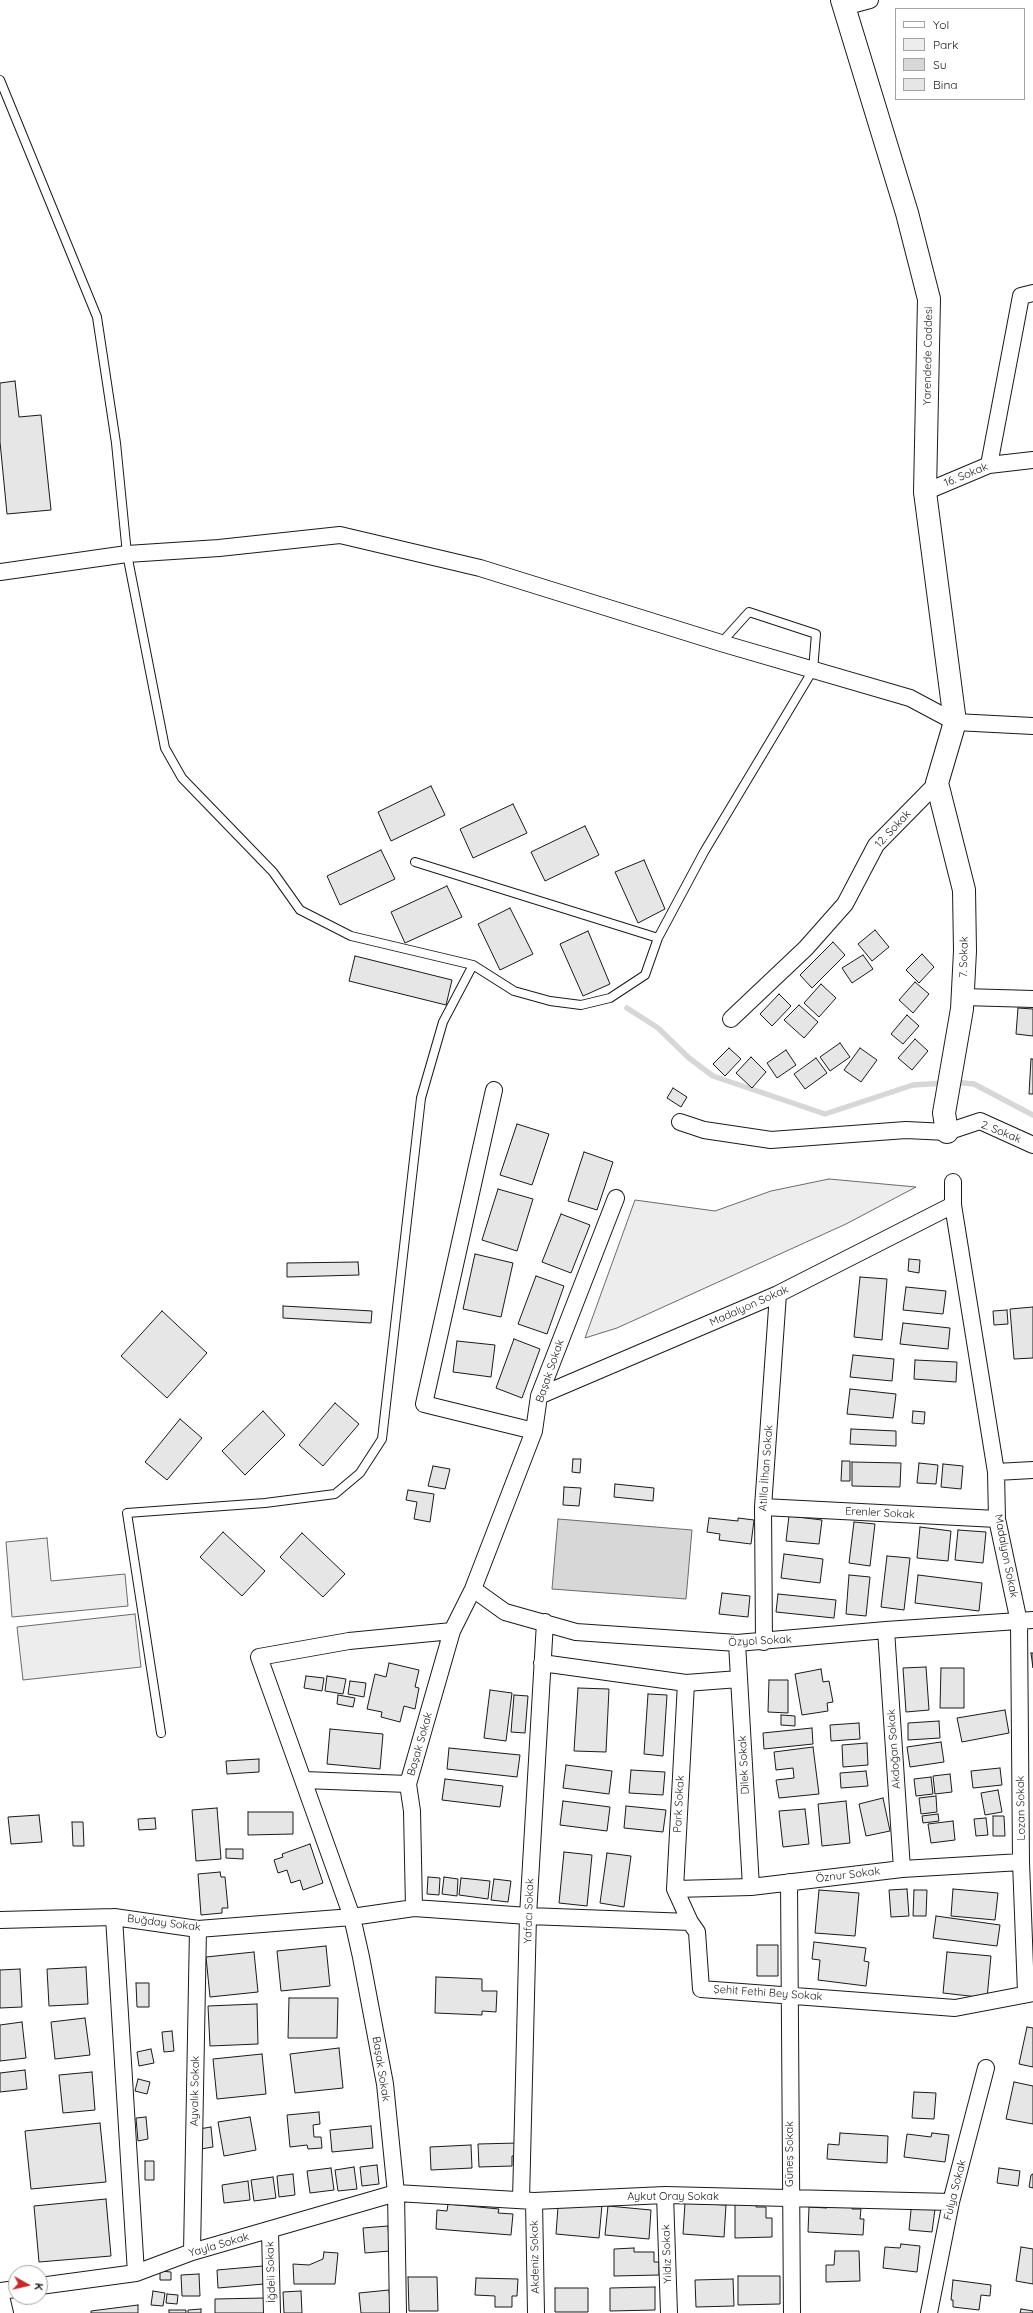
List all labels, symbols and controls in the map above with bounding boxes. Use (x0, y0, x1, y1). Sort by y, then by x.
legend (895, 8, 1025, 100)
text: Yol (933, 17, 949, 32)
text: Park (933, 37, 958, 52)
text: Su (933, 57, 947, 72)
text: Bina (933, 77, 958, 92)
street label: Yarendede Caddesi (921, 307, 935, 405)
street label: 16. Sokak (942, 460, 990, 490)
street label: 12. Sokak (872, 808, 914, 850)
street label: 7. Sokak (957, 936, 971, 978)
street label: 2. Sokak (979, 1118, 1023, 1146)
street label: Madalyon Sokak (708, 1283, 790, 1329)
street label: Başak Sokak (533, 1338, 567, 1404)
street label: Atilla İlhan Sokak (756, 1424, 776, 1512)
street label: Erenler Sokak (845, 1505, 915, 1521)
street label: Madalyon Sokak (991, 1513, 1021, 1599)
street label: Özyol Sokak (728, 1633, 792, 1649)
street label: Akdoğan Sokak (885, 1709, 903, 1789)
street label: Başak Sokak (405, 1711, 435, 1777)
street label: Dilek Sokak (736, 1735, 752, 1795)
street label: Park Sokak (671, 1775, 687, 1833)
street label: Lozan Sokak (1014, 1775, 1028, 1841)
street label: Öznur Sokak (815, 1865, 881, 1885)
street label: Yafacı Sokak (521, 1878, 537, 1944)
street label: Buğday Sokak (126, 1912, 202, 1934)
street label: Şehit Fethi Bey Sokak (713, 1983, 823, 2003)
street label: Başak Sokak (369, 2035, 393, 2103)
street label: Ayvalık Sokak (188, 2056, 202, 2126)
street label: Güneş Sokak (783, 2121, 797, 2187)
street label: Fulya Sokak (941, 2158, 969, 2222)
street label: Aykut Oray Sokak (627, 2190, 719, 2204)
street label: Akdeniz Sokak (528, 2220, 542, 2294)
street label: Yıldız Sokak (659, 2224, 675, 2284)
street label: Yayla Sokak (187, 2230, 251, 2260)
street label: İğdeli Sokak (263, 2241, 279, 2303)
north arrow (8, 2265, 48, 2305)
text: K (31, 2282, 46, 2291)

